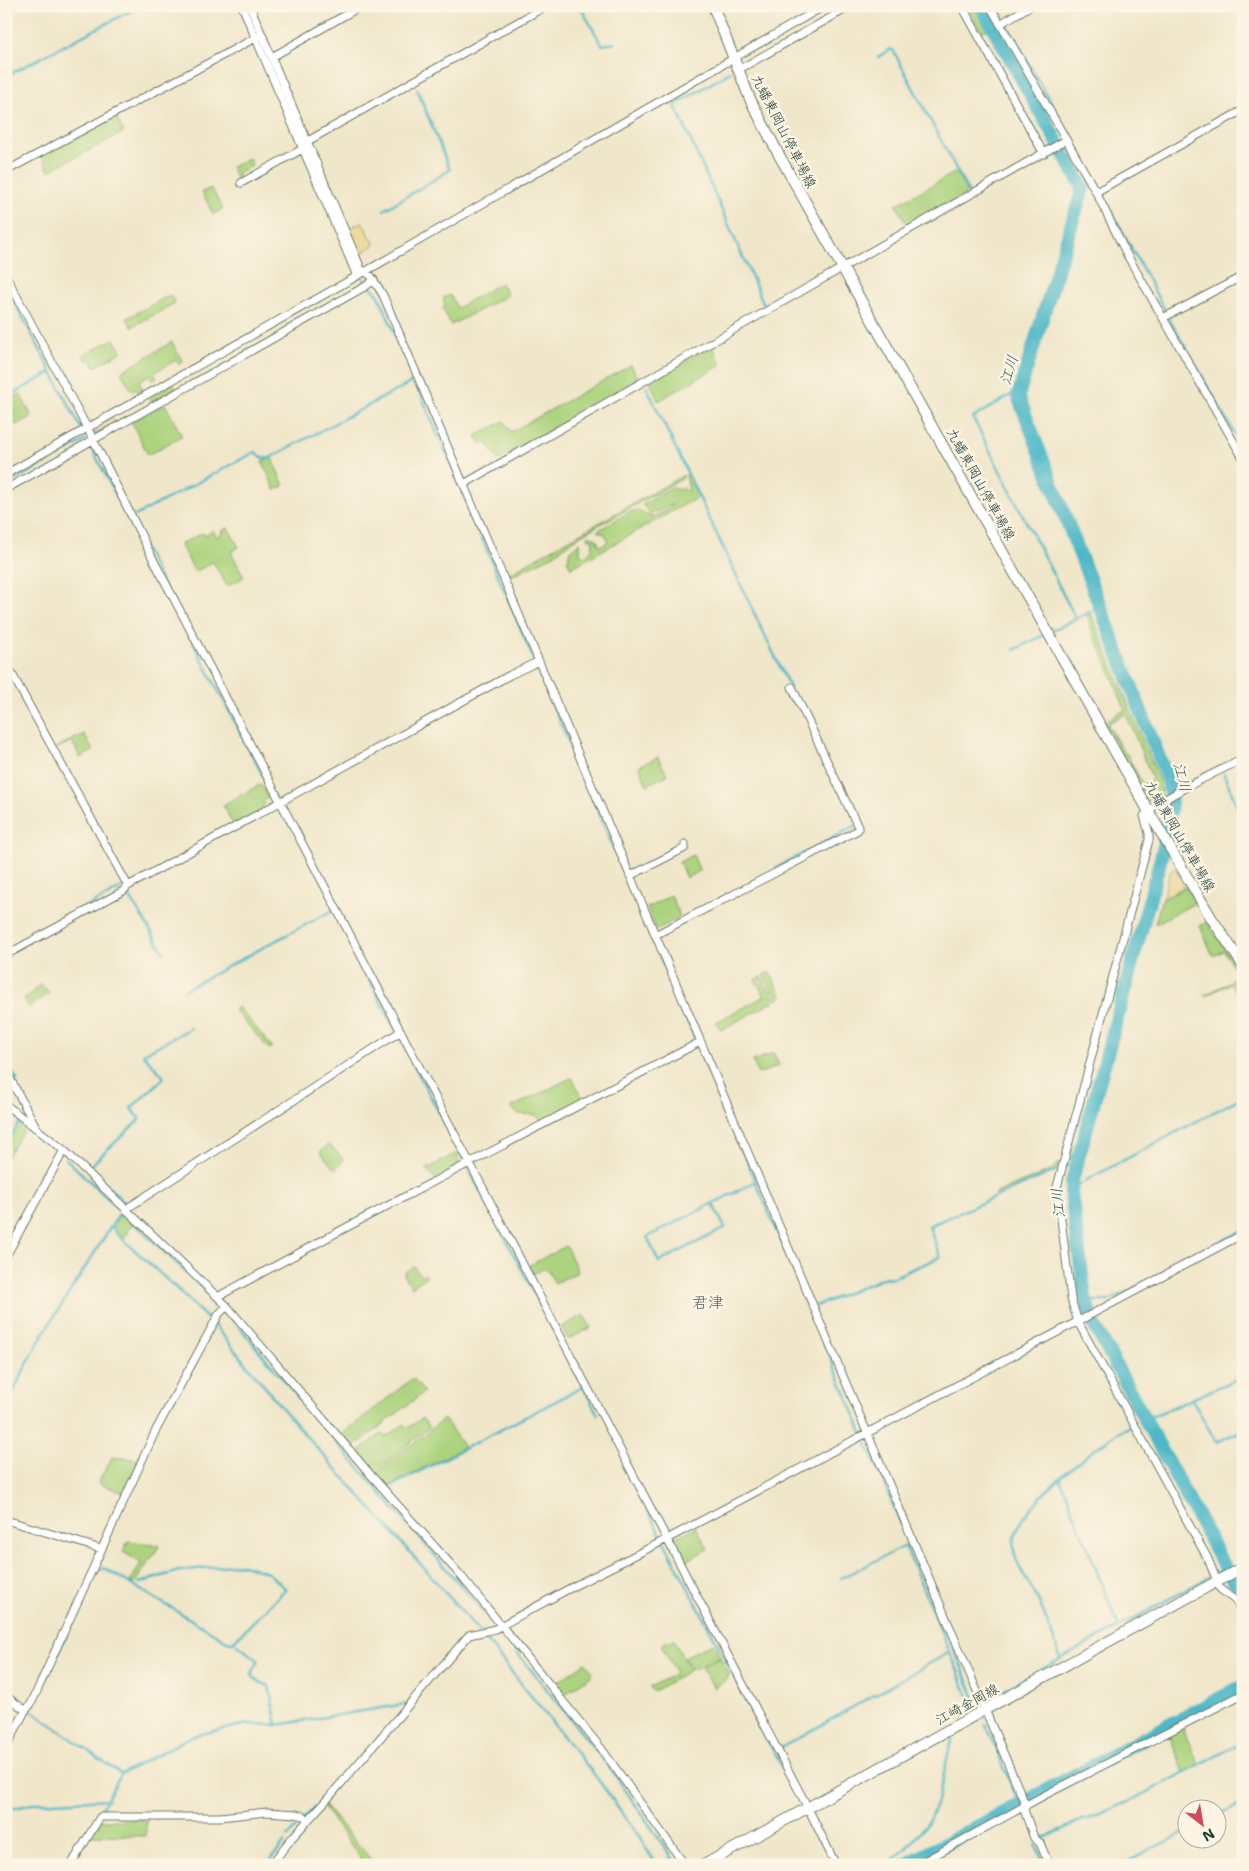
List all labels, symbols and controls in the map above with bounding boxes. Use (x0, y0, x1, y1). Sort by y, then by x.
street label: 九蟠東岡山停車場線 (747, 71, 821, 191)
water label: 江川 (995, 353, 1023, 387)
street label: 九蟠東岡山停車場線 (943, 425, 1019, 543)
water label: 江川 (1169, 760, 1195, 794)
street label: 九蟠東岡山停車場線 (1141, 777, 1219, 895)
water label: 江川 (1046, 1187, 1070, 1219)
district label: 君津 (692, 1292, 724, 1313)
street label: 江崎金岡線 (932, 1679, 1002, 1729)
north arrow (1176, 1798, 1226, 1848)
text: N (1199, 1825, 1218, 1846)

